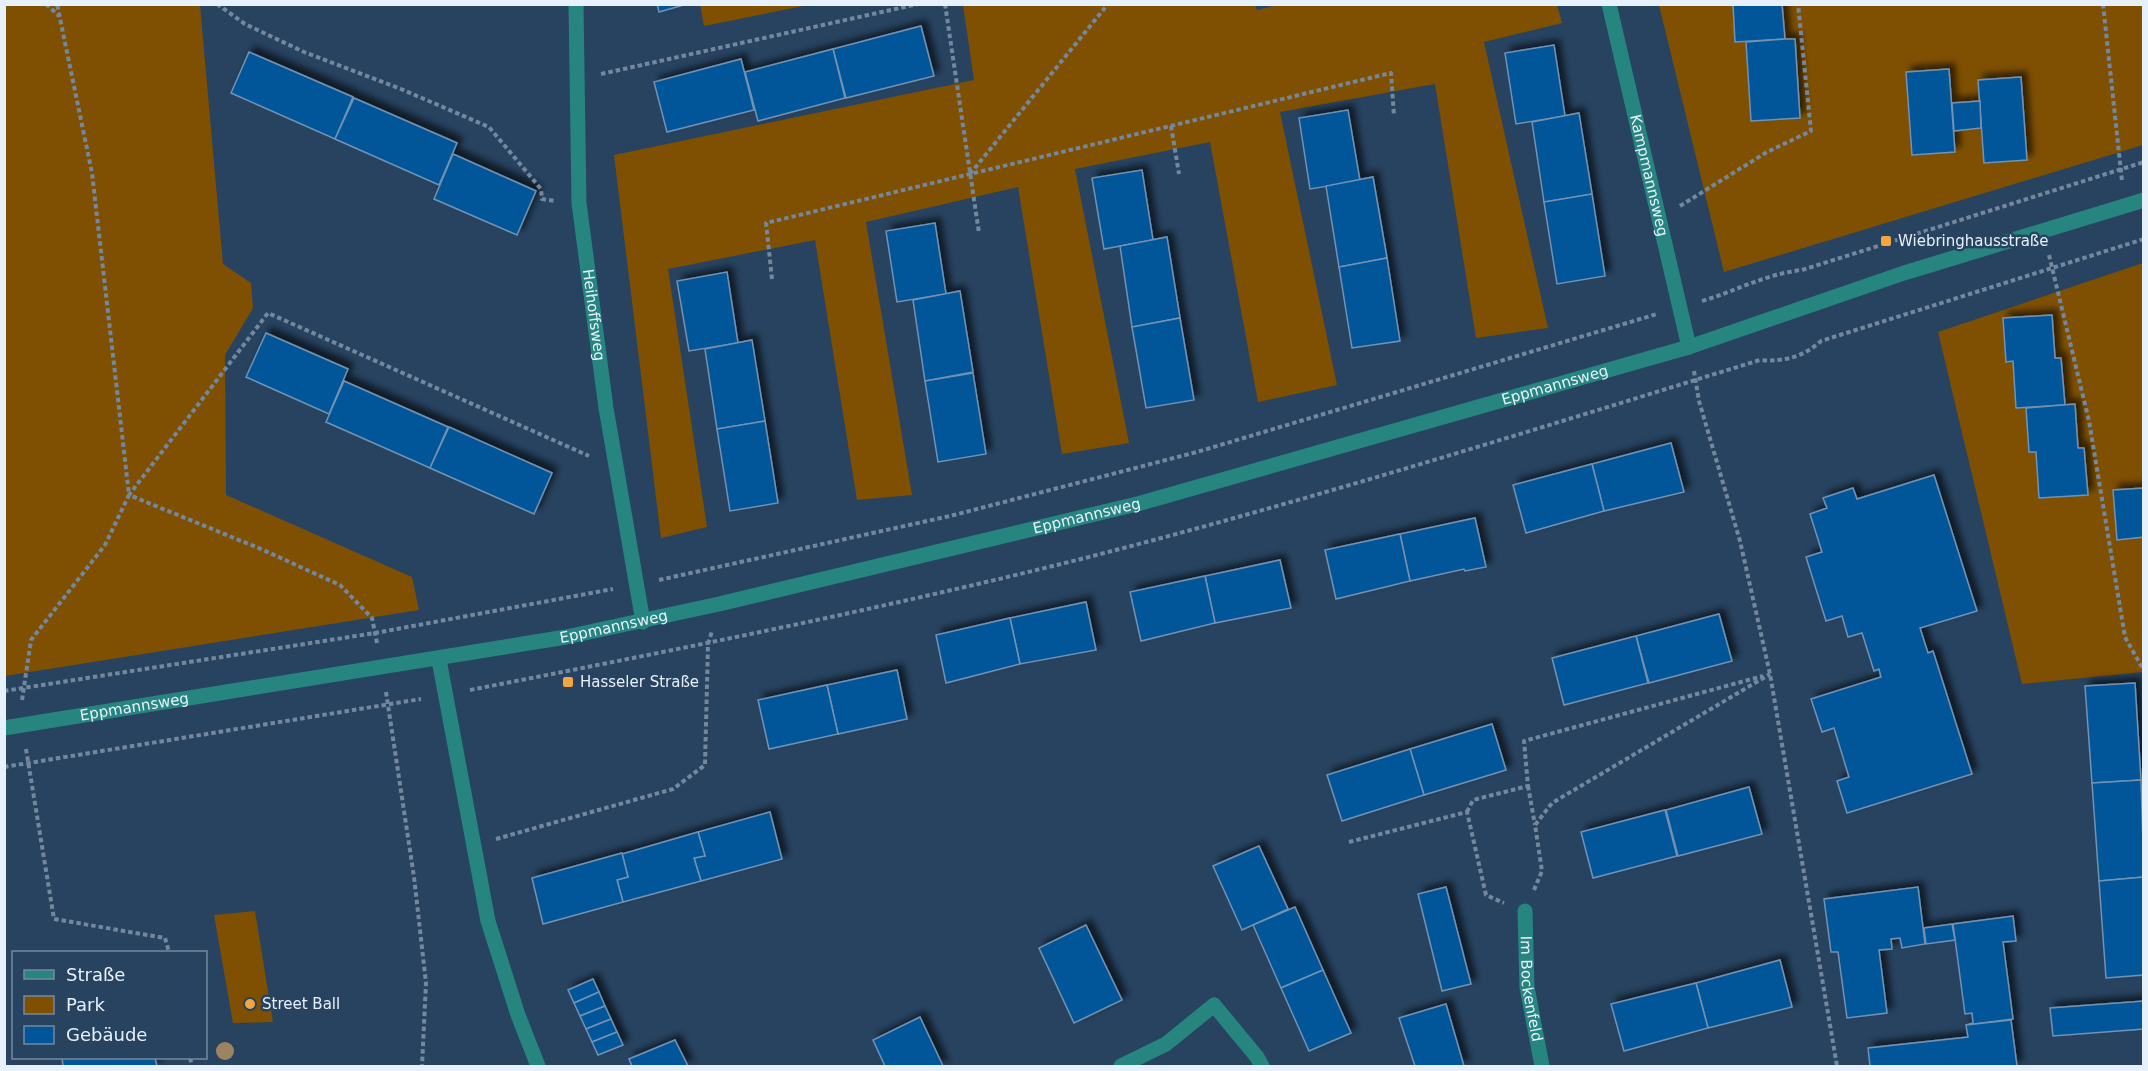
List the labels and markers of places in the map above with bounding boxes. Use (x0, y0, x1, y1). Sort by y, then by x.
place label: Wiebringhausstraße (1898, 232, 2049, 250)
marker: Wiebringhausstraße (1879, 234, 1893, 248)
place label: Hasseler Straße (580, 673, 699, 691)
marker: Hasseler Straße (561, 675, 575, 689)
place label: Street Ball (262, 995, 340, 1013)
marker: Street Ball (243, 997, 257, 1011)

